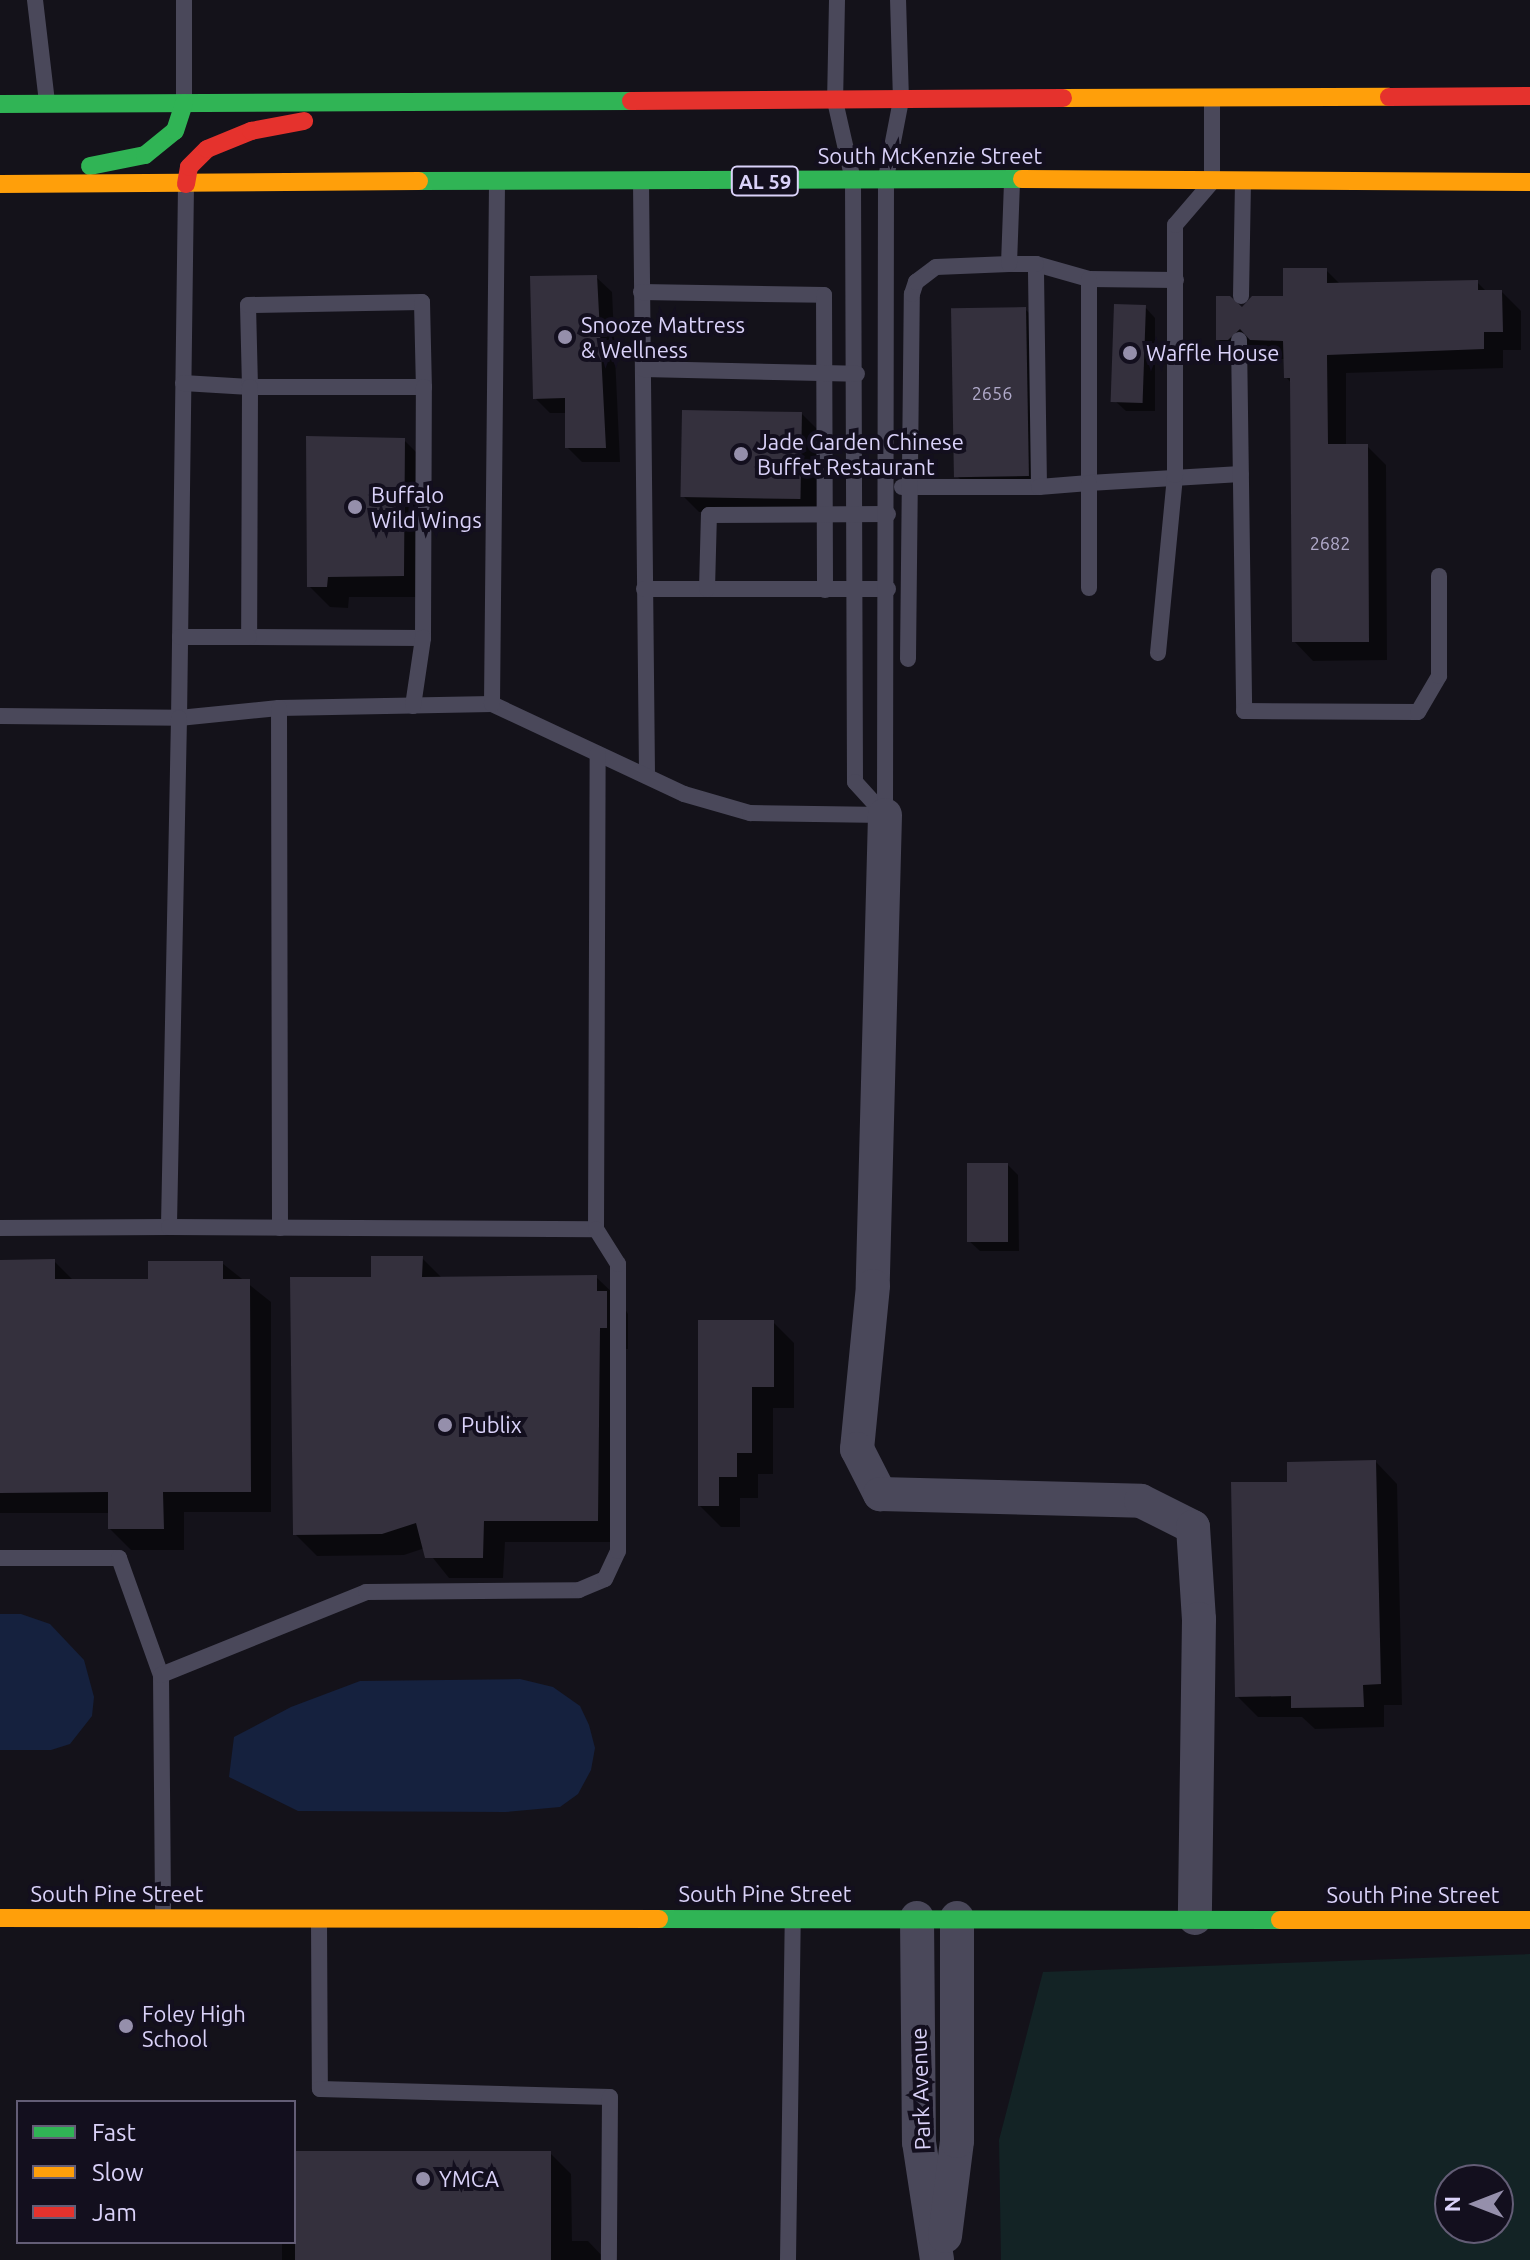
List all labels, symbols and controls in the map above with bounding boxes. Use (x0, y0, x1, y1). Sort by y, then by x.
street label: South McKenzie Street (818, 143, 1042, 169)
road number: AL 59 (729, 165, 801, 197)
place label: Snooze Mattress & Wellness (581, 311, 745, 362)
marker: Snooze Mattress & Wellness (556, 328, 574, 346)
place label: Waffle House (1146, 340, 1279, 366)
marker: Waffle House (1121, 344, 1139, 362)
house number: 2656 (972, 382, 1012, 404)
place label: Jade Garden Chinese Buffet Restaurant (757, 428, 964, 480)
marker: Jade Garden Chinese Buffet Restaurant (732, 445, 750, 463)
place label: Buffalo Wild Wings (371, 481, 482, 532)
marker: Buffalo Wild Wings (346, 498, 364, 516)
house number: 2682 (1310, 532, 1350, 554)
place label: Publix (461, 1412, 522, 1438)
marker: Publix (436, 1416, 454, 1434)
street label: South Pine Street (31, 1881, 203, 1907)
street label: South Pine Street (679, 1881, 851, 1907)
street label: South Pine Street (1327, 1882, 1499, 1908)
place label: Foley High School (142, 2000, 246, 2052)
marker: Foley High School (117, 2017, 135, 2035)
street label: Park Avenue (905, 2027, 935, 2151)
legend (16, 2100, 296, 2244)
text: Fast (92, 2119, 136, 2146)
text: Slow (92, 2159, 144, 2186)
north arrow (1434, 2164, 1514, 2244)
place label: YMCA (439, 2166, 499, 2192)
marker: YMCA (414, 2170, 432, 2188)
text: N (1439, 2196, 1464, 2212)
text: Jam (92, 2199, 137, 2226)

